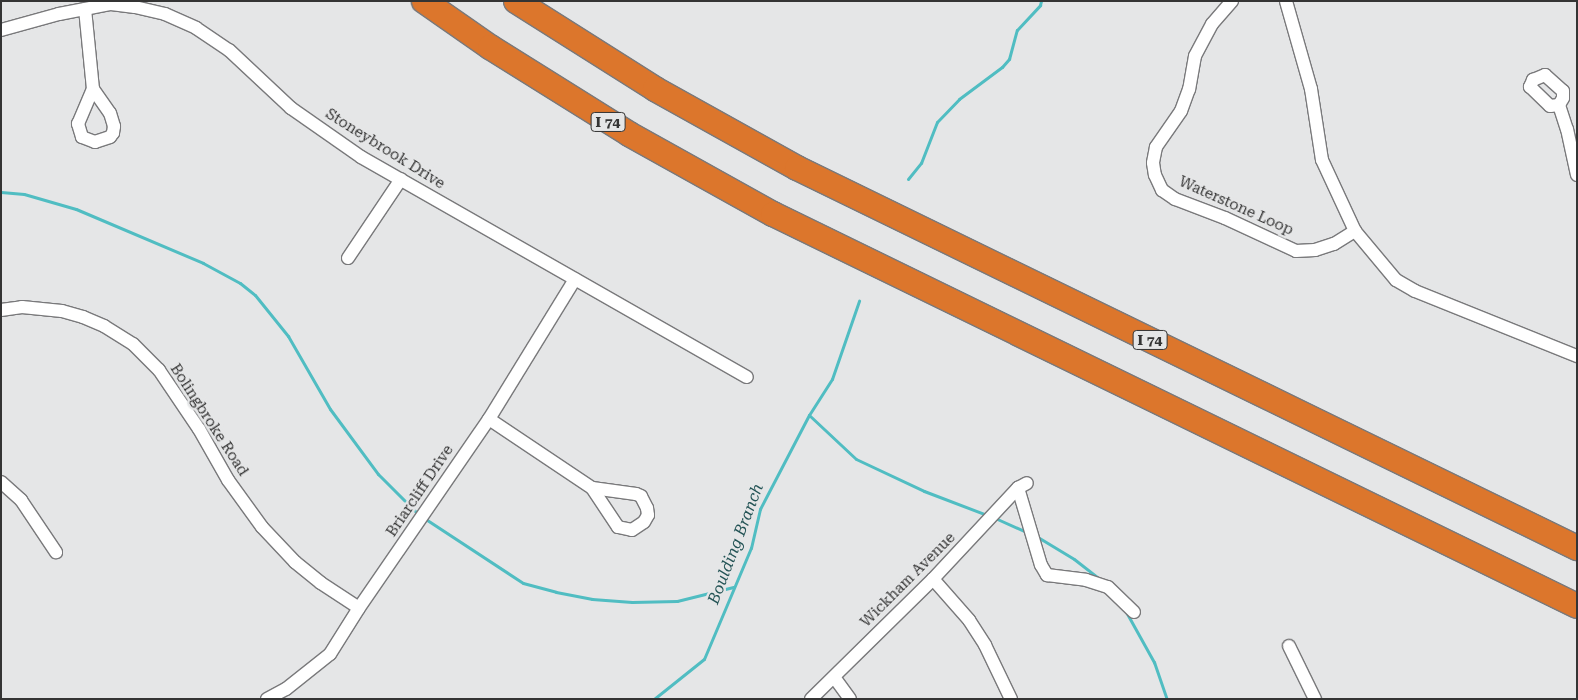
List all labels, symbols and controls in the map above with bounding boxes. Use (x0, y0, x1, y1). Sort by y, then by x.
street label: Stoneybrook Drive (322, 105, 448, 193)
road number: I 74 (590, 110, 626, 134)
street label: Waterstone Loop (1176, 173, 1296, 239)
road number: I 74 (1132, 328, 1168, 352)
street label: Bolingbroke Road (166, 361, 252, 479)
street label: Briarcliff Drive (383, 442, 457, 540)
water label: Boulding Branch (704, 481, 768, 607)
street label: Wickham Avenue (857, 529, 959, 631)

